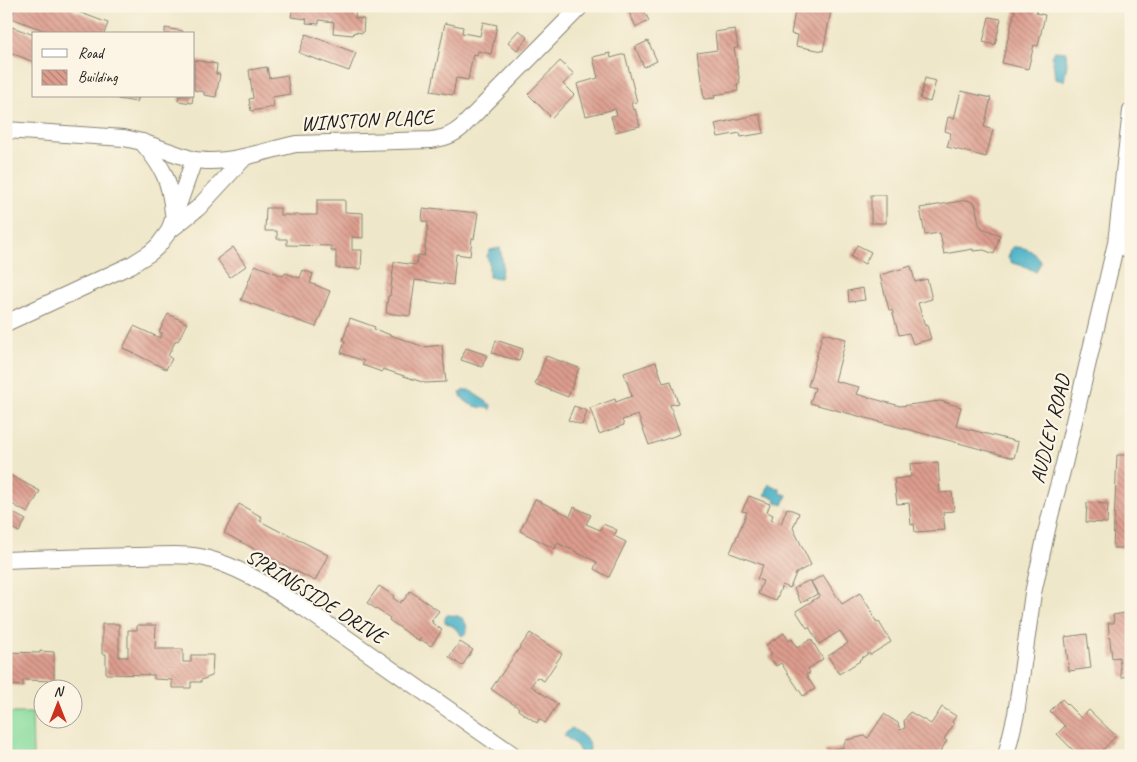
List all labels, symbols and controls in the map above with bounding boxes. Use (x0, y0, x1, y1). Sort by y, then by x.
legend (32, 32, 195, 98)
text: Road (78, 44, 105, 63)
text: Building (78, 68, 118, 87)
street label: WINSTON PLACE (300, 103, 437, 136)
street label: AUDLEY ROAD (1024, 370, 1076, 486)
street label: SPRINGSIDE DRIVE (241, 542, 393, 651)
north arrow (32, 680, 82, 730)
text: N (54, 683, 65, 700)

